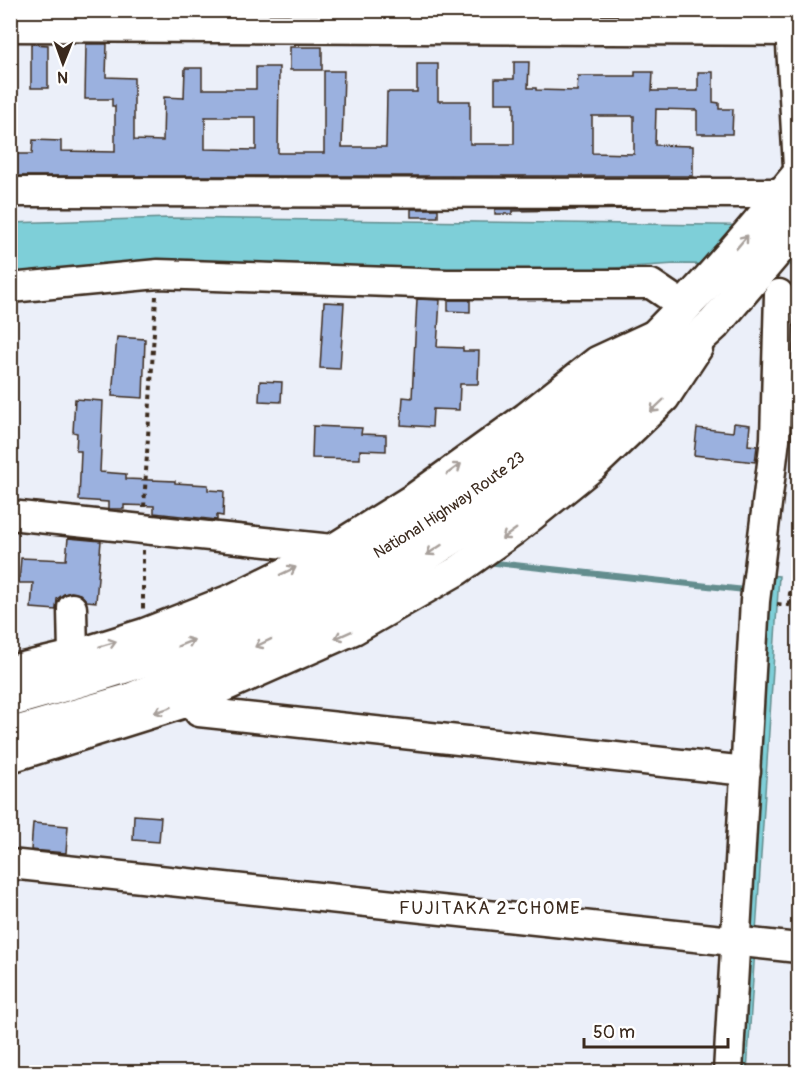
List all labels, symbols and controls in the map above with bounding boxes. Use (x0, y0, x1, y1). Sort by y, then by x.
north arrow (33, 33, 93, 93)
text: N (57, 67, 68, 87)
one-way arrow (735, 235, 749, 250)
one-way arrow (649, 399, 664, 413)
street label: National Highway Route 23 (370, 447, 529, 563)
one-way arrow (445, 463, 461, 475)
one-way arrow (502, 527, 518, 540)
one-way arrow (425, 543, 442, 556)
one-way arrow (279, 565, 296, 577)
one-way arrow (334, 630, 352, 641)
one-way arrow (176, 637, 195, 648)
one-way arrow (98, 638, 117, 649)
one-way arrow (254, 638, 272, 650)
one-way arrow (154, 705, 173, 716)
district label: FUJITAKA 2-CHOME (399, 897, 581, 920)
scale bar (584, 1011, 728, 1049)
text: 50 m (593, 1021, 635, 1044)

